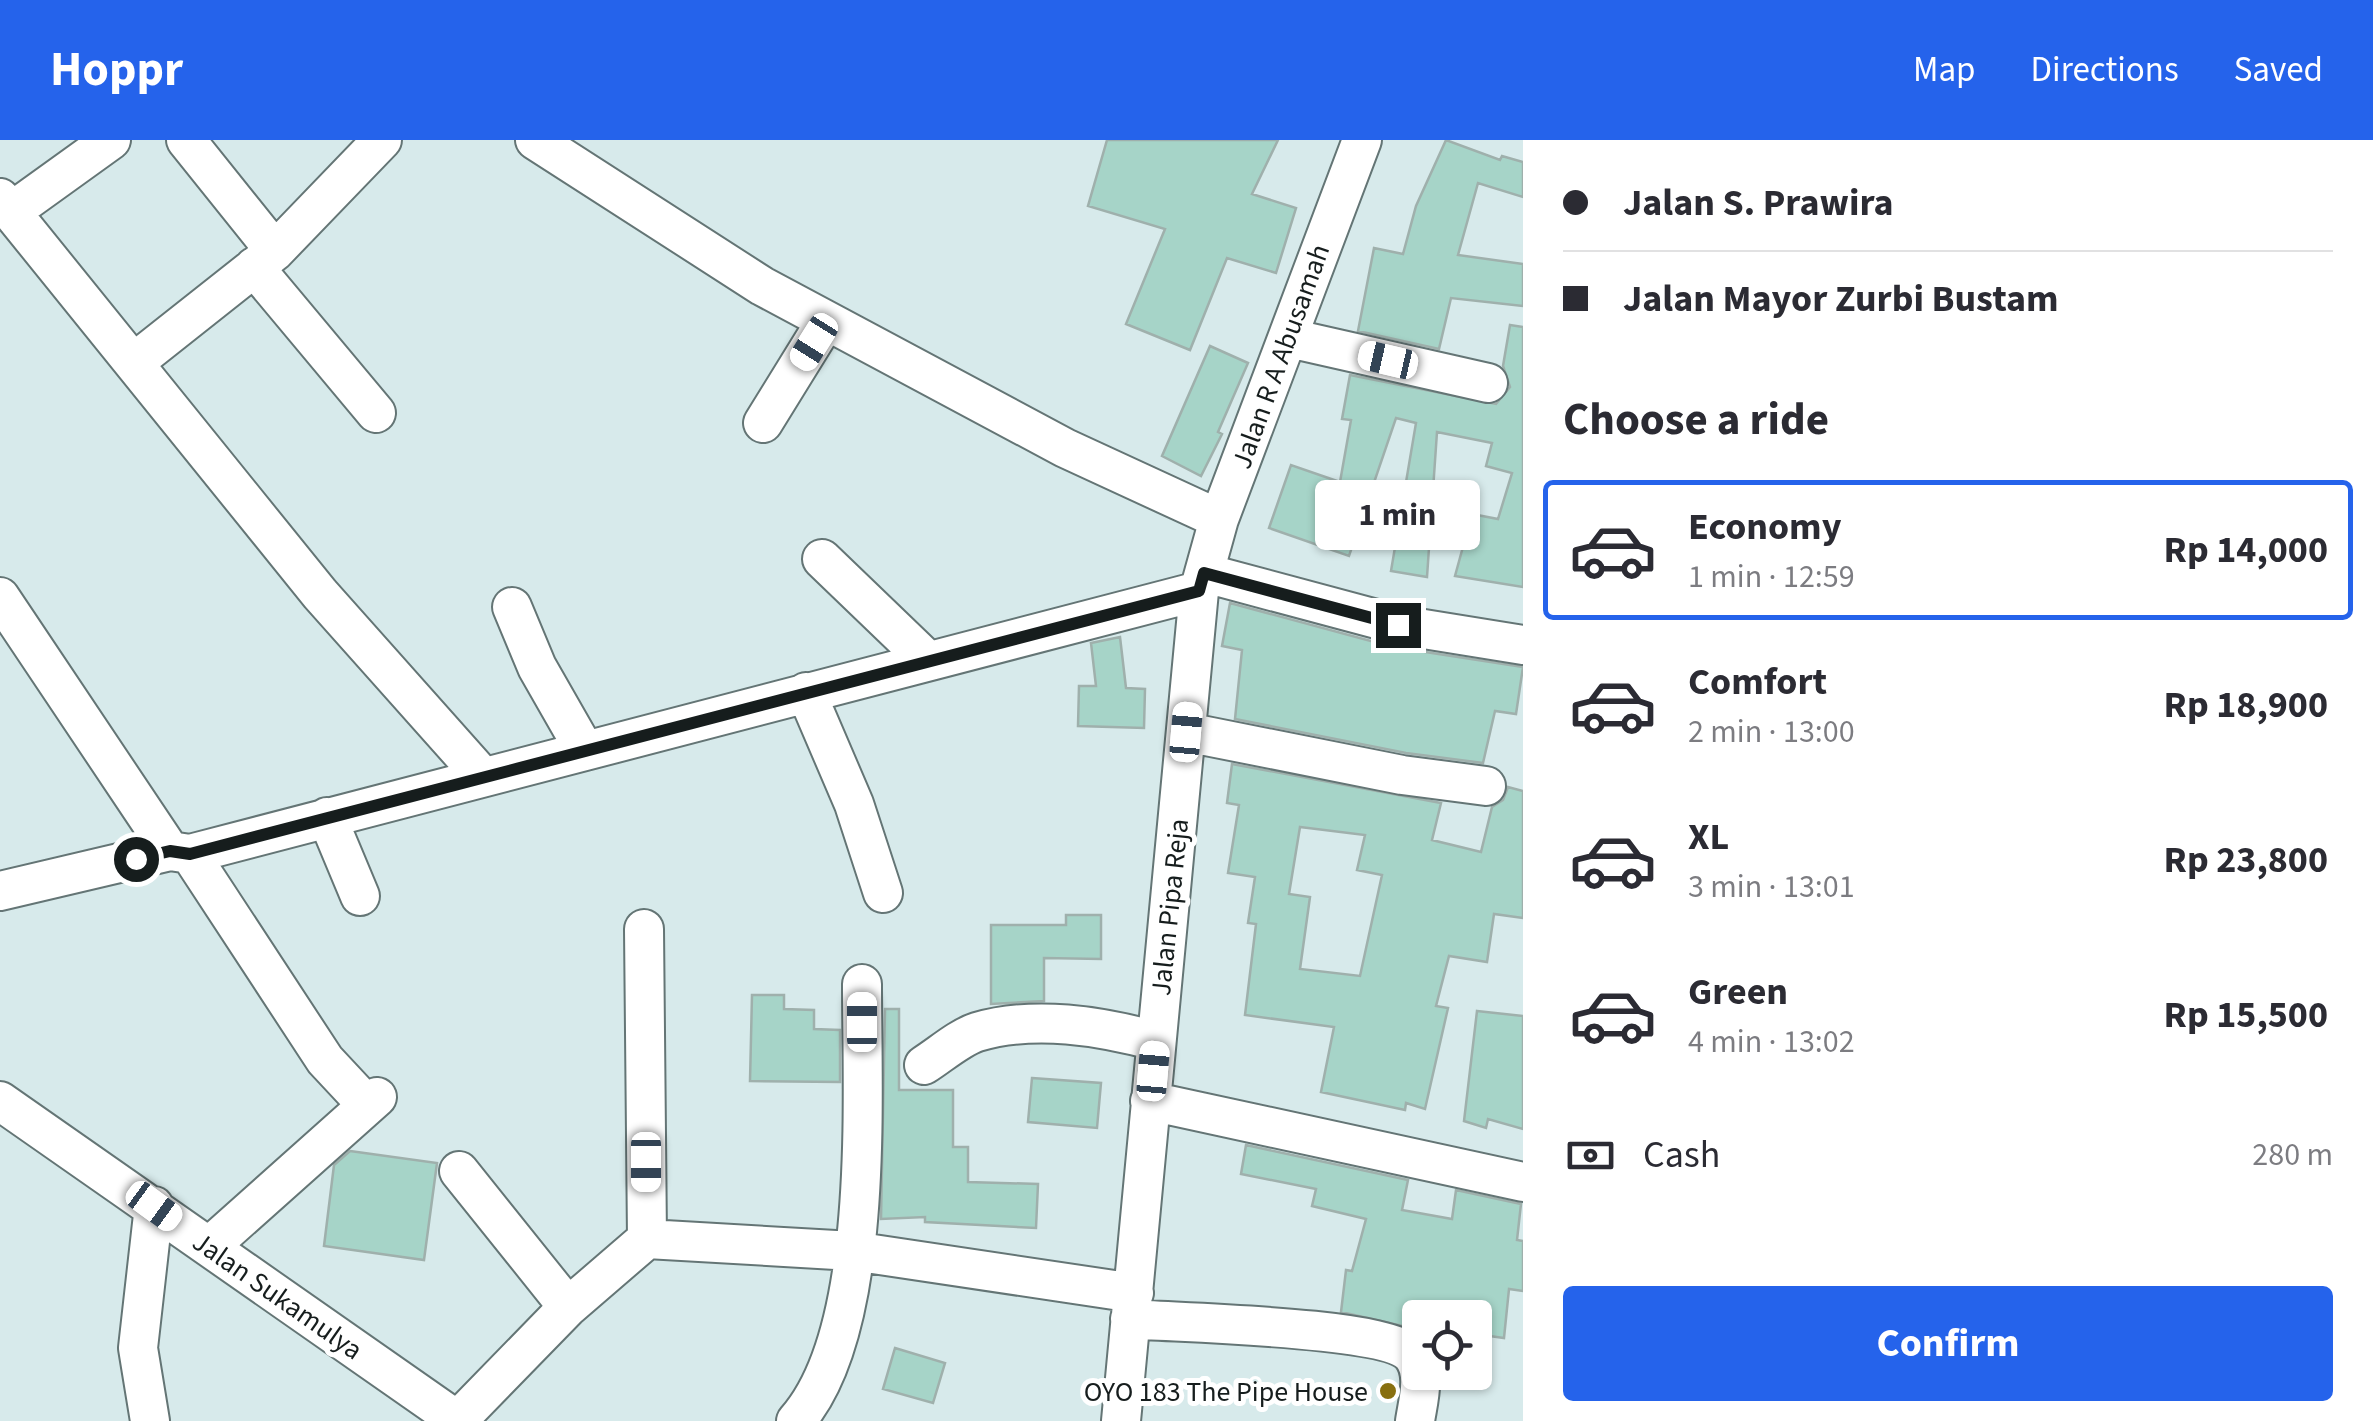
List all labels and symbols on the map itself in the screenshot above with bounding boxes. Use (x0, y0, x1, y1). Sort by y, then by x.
street label: Jalan R A Abusamah (1222, 238, 1340, 474)
car (785, 309, 843, 375)
car (1355, 339, 1421, 381)
callout: 1 min (1316, 480, 1480, 550)
route end (1376, 603, 1421, 648)
car (1168, 701, 1204, 763)
street label: Jalan Pipa Reja (1141, 817, 1199, 998)
route start (114, 837, 159, 882)
car (847, 992, 877, 1052)
car (1135, 1040, 1171, 1102)
car (631, 1132, 661, 1192)
car (121, 1176, 187, 1236)
street label: Jalan Sukamulya (184, 1222, 371, 1369)
place label: OYO 183 The Pipe House (1084, 1372, 1368, 1412)
marker: OYO 183 The Pipe House (1377, 1380, 1399, 1402)

